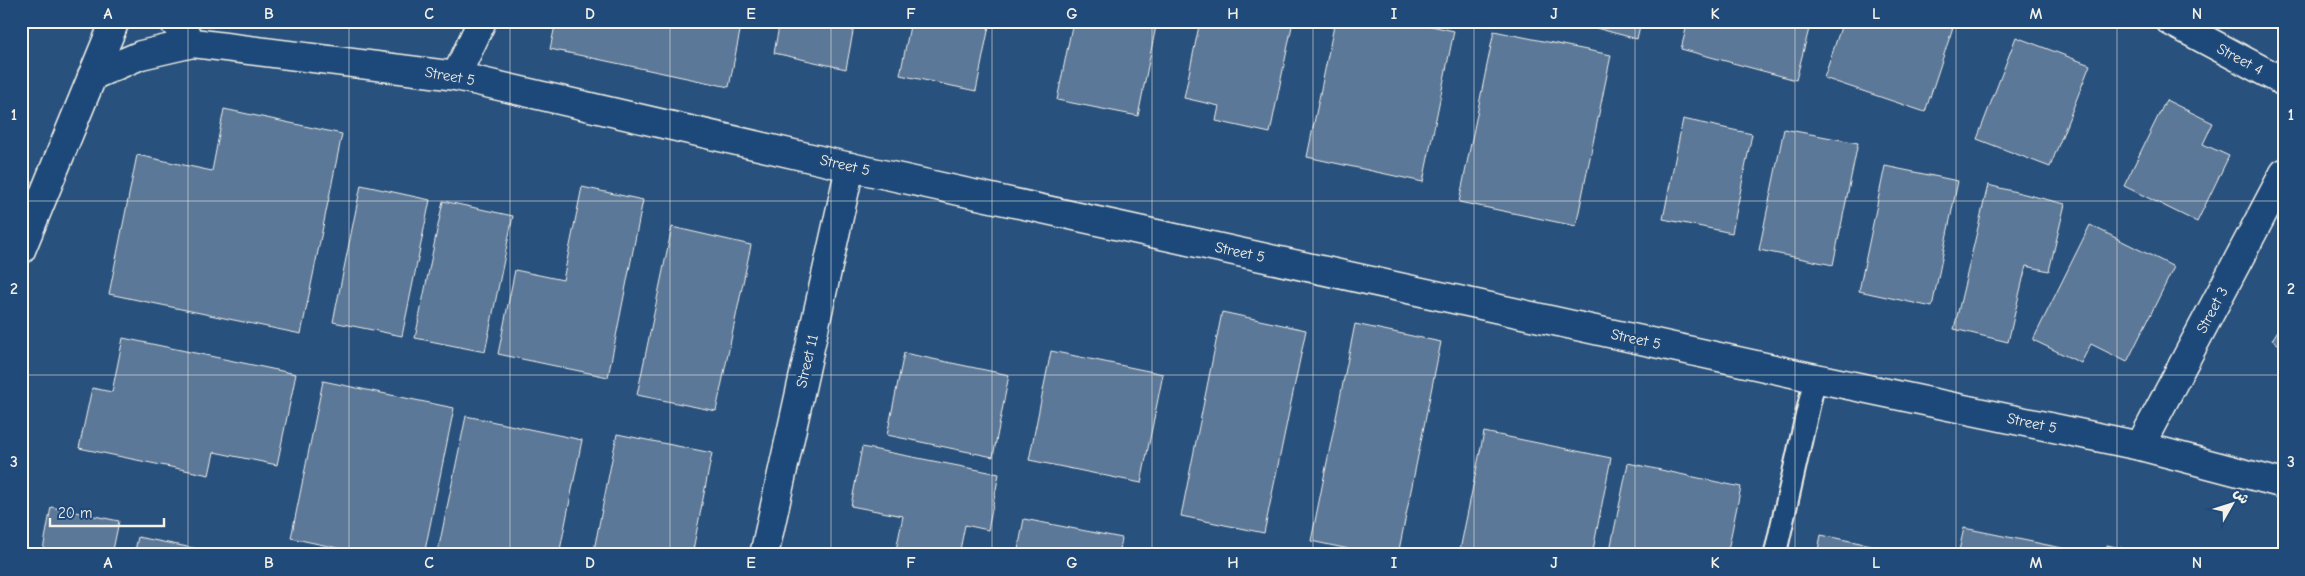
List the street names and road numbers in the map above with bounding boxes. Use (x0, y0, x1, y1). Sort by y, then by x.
street label: Street 4 (2214, 39, 2266, 79)
street label: Street 5 (423, 63, 477, 89)
street label: Street 5 (818, 151, 872, 179)
street label: Street 5 (1213, 238, 1267, 266)
street label: Street 3 (2192, 284, 2232, 336)
street label: Street 5 (1609, 325, 1663, 353)
street label: Street 11 (792, 332, 822, 390)
street label: Street 5 (2005, 409, 2059, 437)

